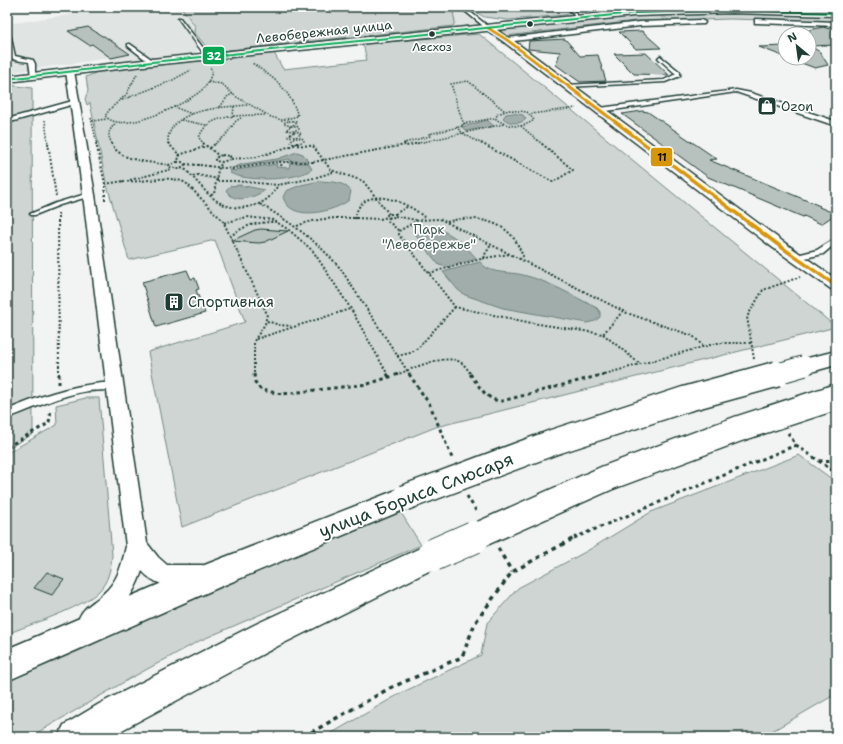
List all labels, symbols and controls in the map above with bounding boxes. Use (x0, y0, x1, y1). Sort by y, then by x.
street label: Левобережная улица (255, 16, 393, 47)
unlabelled marker (525, 19, 535, 29)
north arrow (777, 26, 817, 66)
marker: Лесхоз (427, 29, 437, 39)
text: N (785, 29, 800, 46)
place label: Лесхоз (412, 39, 452, 55)
line badge: 32 (202, 46, 225, 65)
text: 32 (206, 49, 222, 64)
shop icon: Ozon (756, 95, 778, 117)
place label: Ozon (781, 98, 813, 115)
line badge: 11 (650, 147, 673, 167)
text: 11 (657, 150, 667, 165)
park label: Парк "Левобережье" (382, 221, 476, 253)
building icon: Спортивная (163, 291, 185, 313)
place label: Спортивная (188, 292, 274, 312)
street label: улица Бориса Слюсаря (315, 447, 517, 543)

